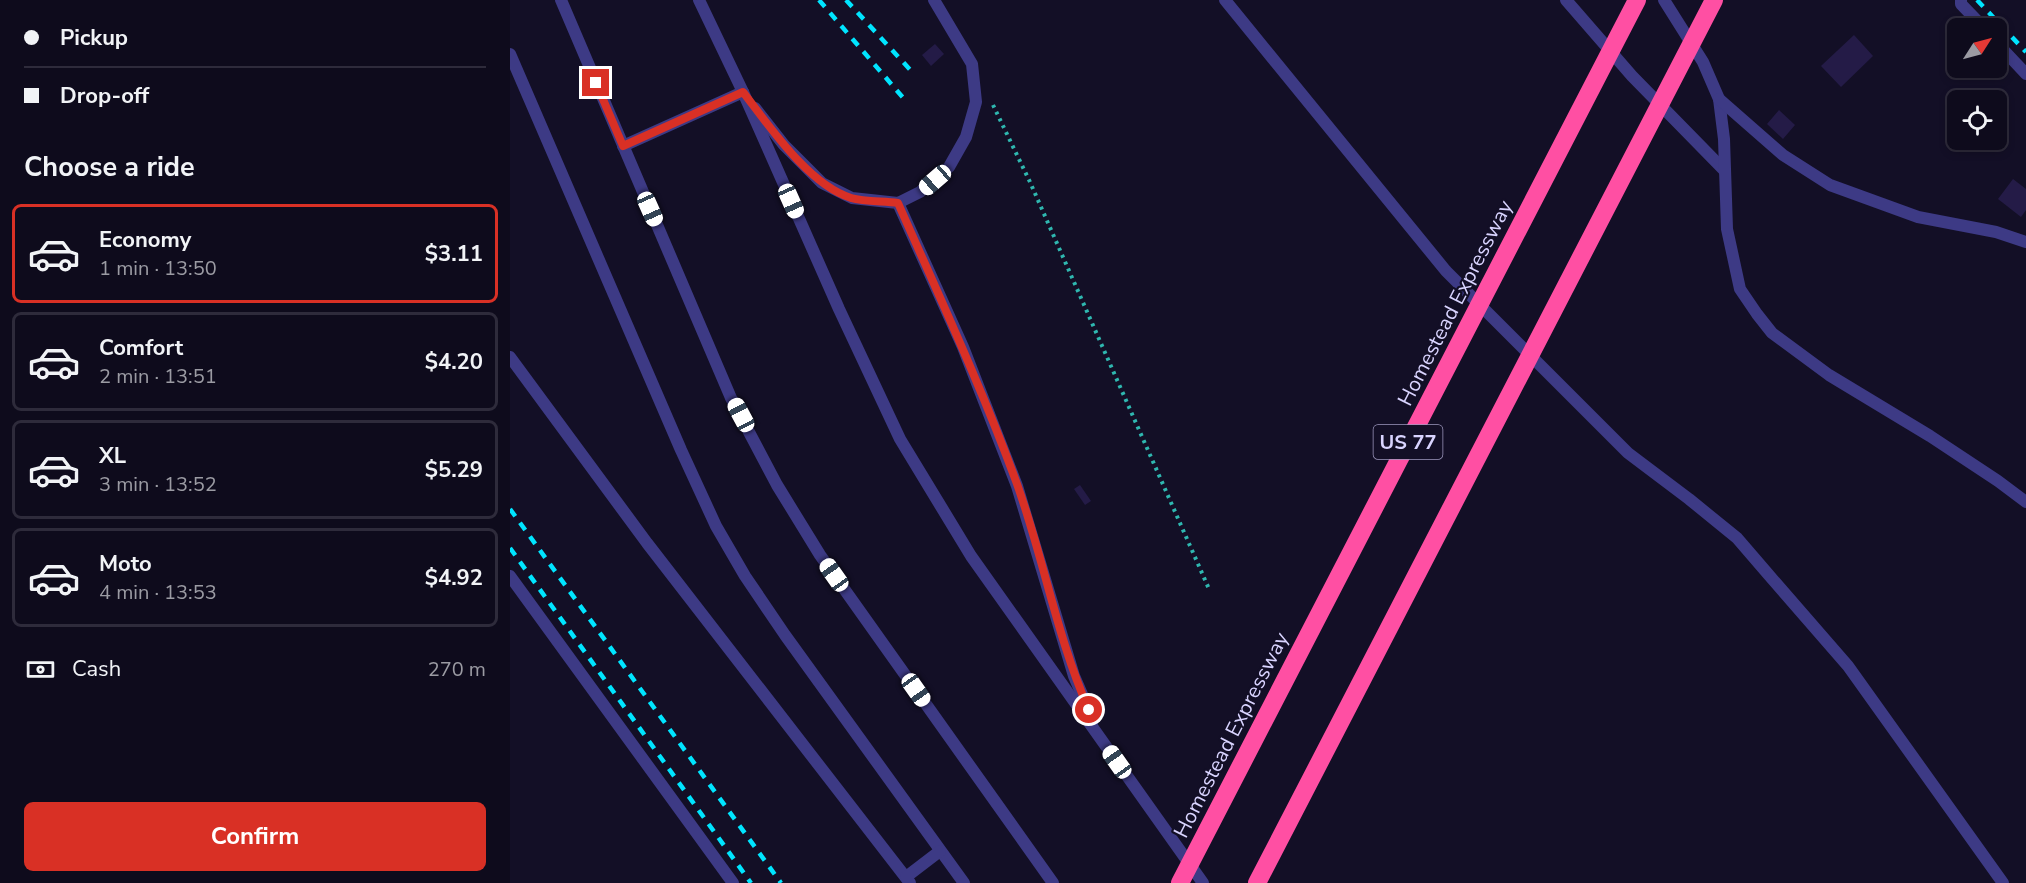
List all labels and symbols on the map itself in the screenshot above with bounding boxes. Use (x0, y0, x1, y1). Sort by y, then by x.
north arrow (1947, 18, 2007, 78)
route end (582, 69, 609, 96)
car (916, 161, 954, 199)
car (775, 181, 807, 221)
car (634, 189, 666, 229)
street label: Homestead Expressway (1391, 195, 1519, 411)
car (725, 395, 757, 435)
road number: US 77 (1374, 425, 1442, 459)
car (816, 555, 852, 595)
street label: Homestead Expressway (1167, 627, 1295, 843)
car (898, 670, 934, 710)
route start (1075, 696, 1102, 723)
car (1099, 742, 1135, 782)

